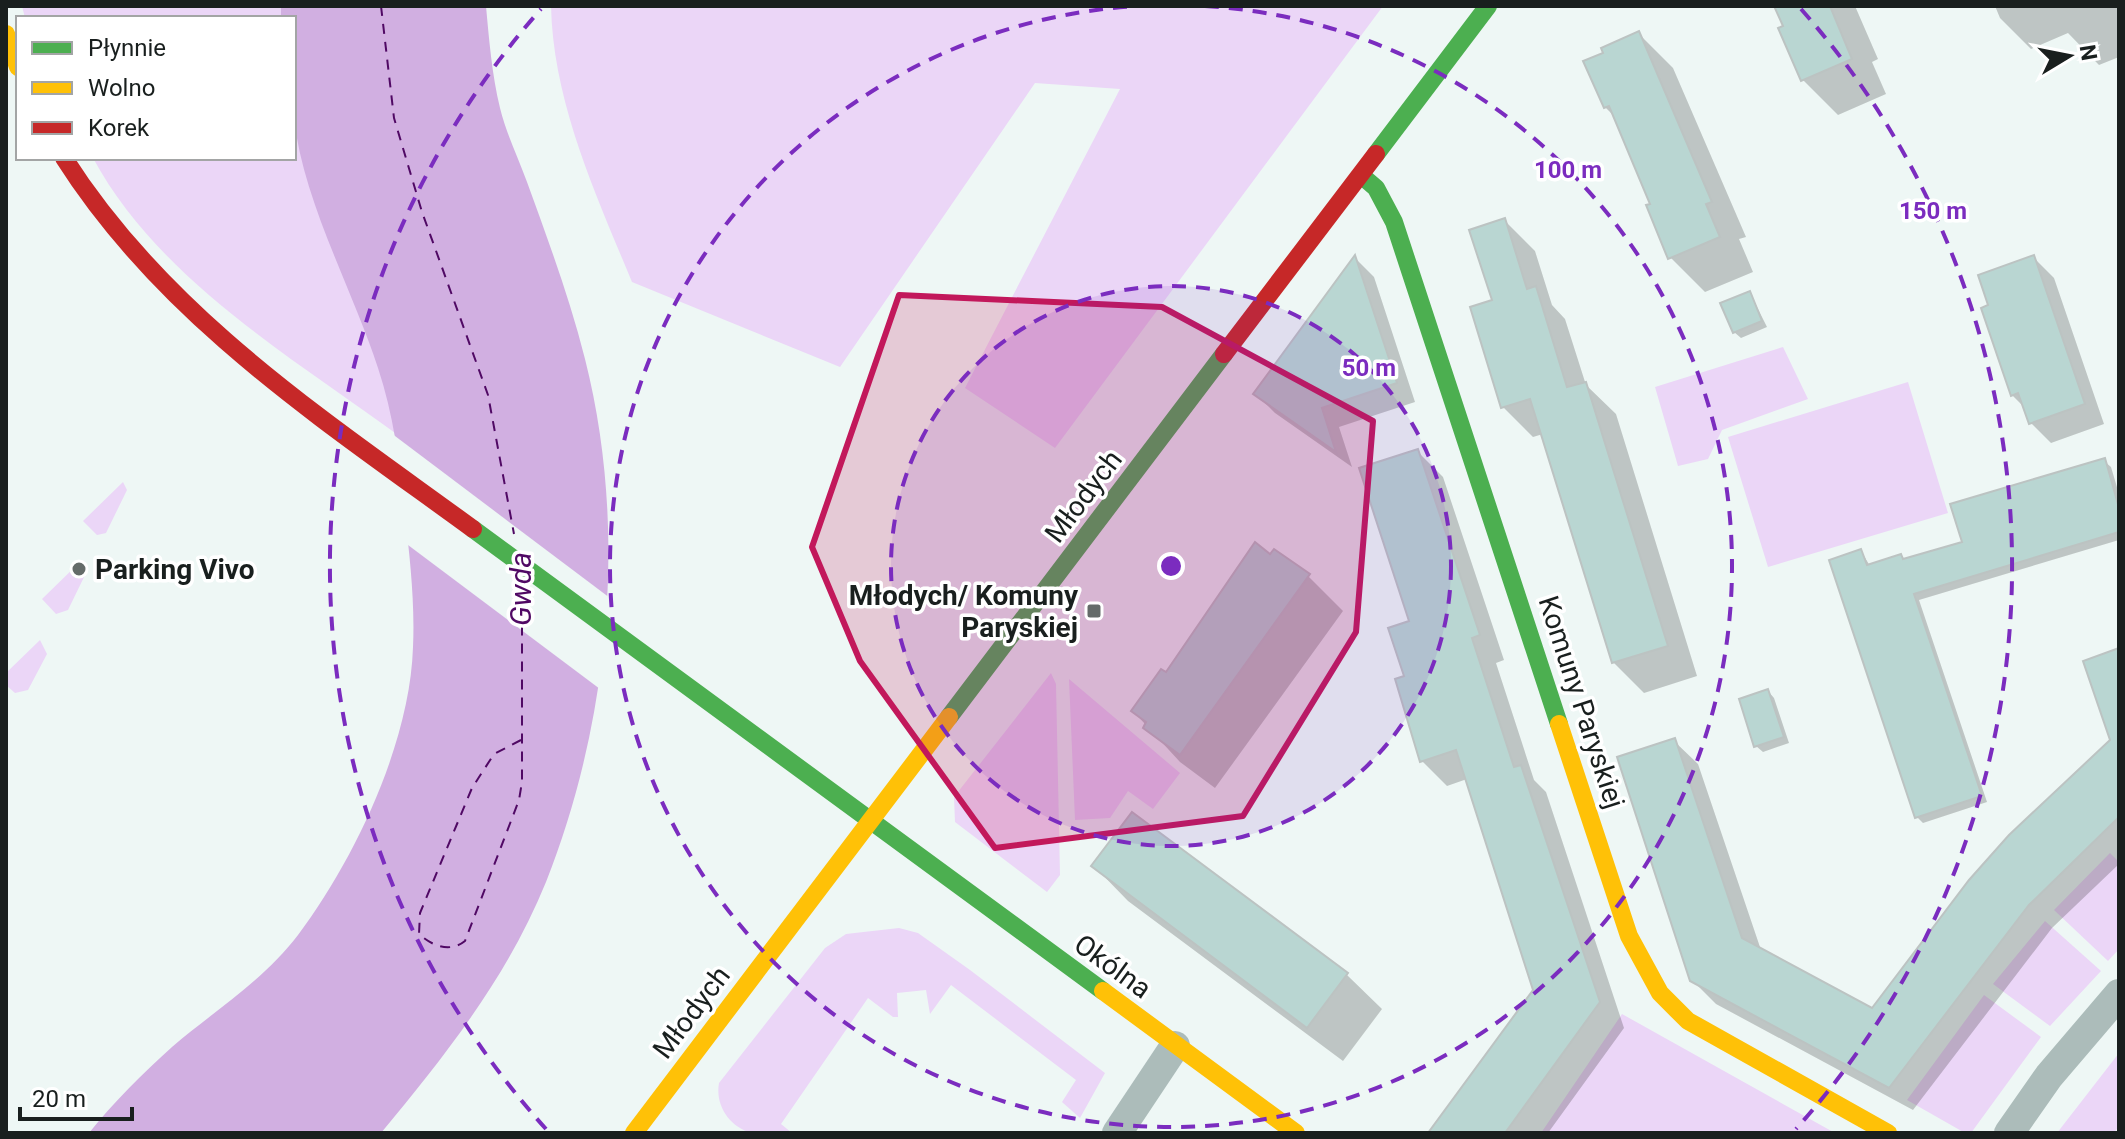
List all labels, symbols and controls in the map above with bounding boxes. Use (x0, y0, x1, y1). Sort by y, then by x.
legend (16, 16, 296, 160)
north arrow (2029, 16, 2109, 96)
text: Płynnie (88, 34, 166, 62)
text: N (2075, 43, 2102, 62)
text: Wolno (88, 74, 155, 102)
text: Korek (88, 114, 150, 142)
text: 100 m (1534, 156, 1602, 184)
text: 150 m (1899, 197, 1967, 225)
text: 50 m (1342, 354, 1396, 382)
street label: Młodych (1038, 444, 1129, 549)
water label: Gwda (503, 552, 538, 626)
centre of rings (1157, 552, 1185, 580)
place label: Parking Vivo (95, 553, 255, 586)
marker: Parking Vivo (70, 560, 88, 578)
place label: Młodych/ Komuny Paryskiej (849, 579, 1079, 644)
street label: Komuny Paryskiej (1532, 592, 1631, 813)
marker: Młodych/ Komuny Paryskiej (1085, 602, 1103, 620)
street label: Okólna (1068, 928, 1158, 1005)
street label: Młodych (646, 960, 737, 1065)
scale bar (20, 1071, 132, 1121)
text: 20 m (32, 1085, 86, 1113)

